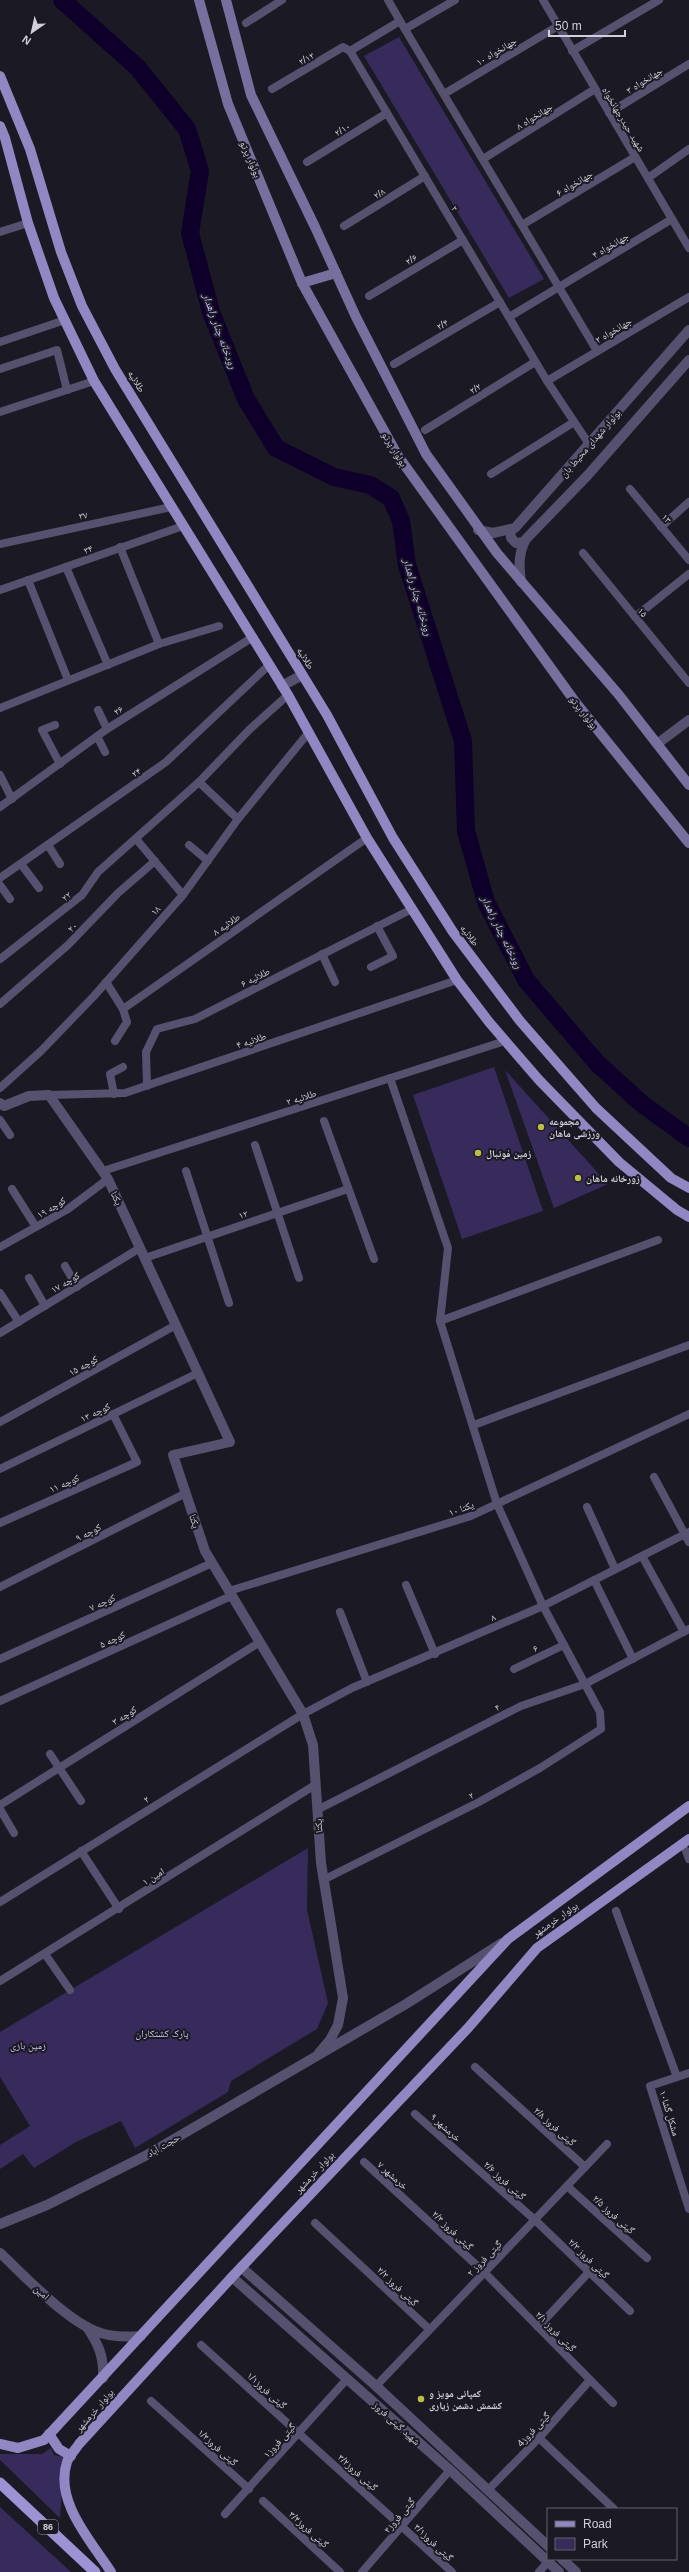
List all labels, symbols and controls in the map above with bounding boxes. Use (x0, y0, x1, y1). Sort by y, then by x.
north arrow (12, 12, 52, 52)
scale bar (549, 12, 625, 38)
text: 50 m (555, 19, 582, 33)
text: N (20, 33, 33, 47)
street label: جهانخواه ۱۰ (474, 35, 519, 68)
street label: ۲/۱۲ (296, 49, 316, 67)
street label: جهانخواه ۳ (624, 65, 665, 96)
street label: شهید حیدرجهانخواه (600, 85, 647, 154)
street label: جهانخواه ۸ (514, 101, 555, 132)
street label: ۲/۱۰ (332, 120, 352, 138)
street label: بولوار پرتو (237, 139, 263, 180)
street label: جهانخواه ۶ (554, 168, 595, 199)
street label: ۲/۸ (371, 185, 388, 201)
street label: ۲ (449, 203, 461, 213)
street label: جهانخواه ۴ (590, 230, 631, 261)
street label: ۲/۶ (403, 251, 420, 267)
water label: رودخانه چنار راهدار (199, 291, 239, 371)
street label: جهانخواه ۲ (593, 315, 634, 346)
street label: ۲/۴ (434, 316, 451, 332)
street label: طلائیه (126, 368, 148, 395)
street label: ۲/۲ (467, 380, 484, 396)
street label: بولوار شهدای محیط بان (558, 407, 624, 480)
street label: بولوار پرتو (379, 430, 409, 469)
street label: ۳۷ (78, 509, 89, 522)
street label: ۱۳ (660, 511, 674, 526)
street label: ۳۴ (82, 543, 95, 556)
water label: رودخانه چنار راهدار (400, 556, 435, 637)
street label: ۱۵ (636, 605, 650, 620)
street label: طلائیه (295, 645, 317, 672)
street label: بولوار پرتو (566, 694, 600, 732)
street label: ۲۶ (112, 703, 125, 717)
street label: ۲۴ (129, 765, 144, 779)
street label: ۲۲ (59, 889, 74, 903)
water label: رودخانه چنار راهدار (478, 893, 525, 971)
street label: ۱۸ (148, 903, 163, 917)
street label: طلائیه ۸ (210, 911, 242, 938)
street label: ۲۰ (65, 920, 79, 934)
street label: طلائیه (458, 923, 481, 948)
street label: طلائیه ۶ (239, 965, 272, 990)
street label: طلائیه ۴ (235, 1030, 268, 1051)
street label: طلائیه ۲ (285, 1087, 318, 1108)
place label: مجموعه ورزشی ماهان (549, 1116, 600, 1140)
marker: مجموعه ورزشی ماهان (536, 1122, 546, 1132)
marker: زمین فوتبال (473, 1148, 483, 1158)
place label: زمین فوتبال (486, 1148, 532, 1160)
marker: زورخانه ماهان (573, 1173, 583, 1183)
place label: زورخانه ماهان (586, 1173, 640, 1185)
street label: یکتا (108, 1189, 125, 1207)
street label: کوچه ۱۹ (35, 1195, 68, 1221)
street label: ۱۲ (237, 1208, 250, 1221)
street label: کوچه ۱۷ (49, 1270, 82, 1296)
street label: کوچه ۱۵ (67, 1353, 100, 1379)
street label: کوچه ۱۳ (79, 1401, 112, 1425)
street label: کوچه ۱۱ (48, 1472, 81, 1496)
street label: ۱۰ یکتا (447, 1499, 475, 1518)
street label: یکتا (187, 1513, 202, 1530)
street label: کوچه ۹ (74, 1521, 103, 1544)
street label: کوچه ۷ (88, 1592, 117, 1614)
street label: ۸ (489, 1611, 498, 1623)
street label: کوچه ۵ (98, 1629, 127, 1651)
street label: ۶ (531, 1642, 540, 1654)
street label: ۴ (493, 1701, 502, 1713)
street label: کوچه ۳ (110, 1704, 139, 1728)
street label: ۲ (467, 1789, 476, 1801)
street label: ۲ (141, 1793, 152, 1805)
street label: یکتا (313, 1819, 325, 1833)
street label: امین ۱ (140, 1865, 167, 1888)
street label: بولوار خرمشهر (530, 1900, 580, 1940)
park label: پارک کشتکاران (135, 2028, 189, 2040)
park label: زمین بازی (10, 2040, 46, 2052)
street label: مشکل گشا۱۰ (656, 2089, 682, 2138)
street label: گیتی فروز ۲/۸ (531, 2105, 578, 2149)
street label: ۹ خرمشهر (428, 2111, 463, 2144)
street label: حجت آباد (145, 2131, 182, 2159)
street label: بولوار خرمشهر (292, 2149, 337, 2196)
street label: ۷ خرمشهر (375, 2159, 410, 2192)
street label: گیتی فروز ۲/۶ (481, 2159, 528, 2203)
street label: گیتی فروز ۲/۵ (590, 2193, 637, 2237)
street label: گیتی فروز ۲/۴ (429, 2208, 476, 2253)
street label: گیتی فروز ۲/۳ (565, 2236, 612, 2282)
street label: گیتی فروز ۲ (465, 2238, 505, 2279)
street label: گیتی فروز ۲/۲ (374, 2264, 421, 2309)
street label: امین (31, 2283, 51, 2303)
street label: گیتی فروز ۲/۱ (533, 2309, 578, 2355)
street label: ۱/۱گیتی فروز (244, 2370, 289, 2412)
street label: بولوار خرمشهر (72, 2387, 116, 2435)
place label: کمپانی مویز و کشمش دشمن زیاری (429, 2388, 503, 2412)
marker: کمپانی مویز و کشمش دشمن زیاری (416, 2394, 426, 2404)
street label: شهید گیتی فروز (370, 2399, 423, 2448)
street label: گیتی فروز4 (515, 2409, 553, 2450)
street label: ۱گیتی فروز (261, 2421, 299, 2460)
street label: ۱/۳گیتی فروز (195, 2427, 240, 2469)
street label: ۳/۲گیتی فروز (335, 2452, 380, 2494)
street label: ۳گیتی فروز (382, 2495, 418, 2536)
legend (547, 2508, 677, 2560)
street label: ۳/۴گیتی فروز (286, 2509, 331, 2551)
text: Road (583, 2517, 612, 2531)
road number: 86 (38, 2520, 58, 2534)
street label: ۳/۱گیتی فروز (411, 2521, 456, 2564)
text: Park (583, 2537, 609, 2551)

